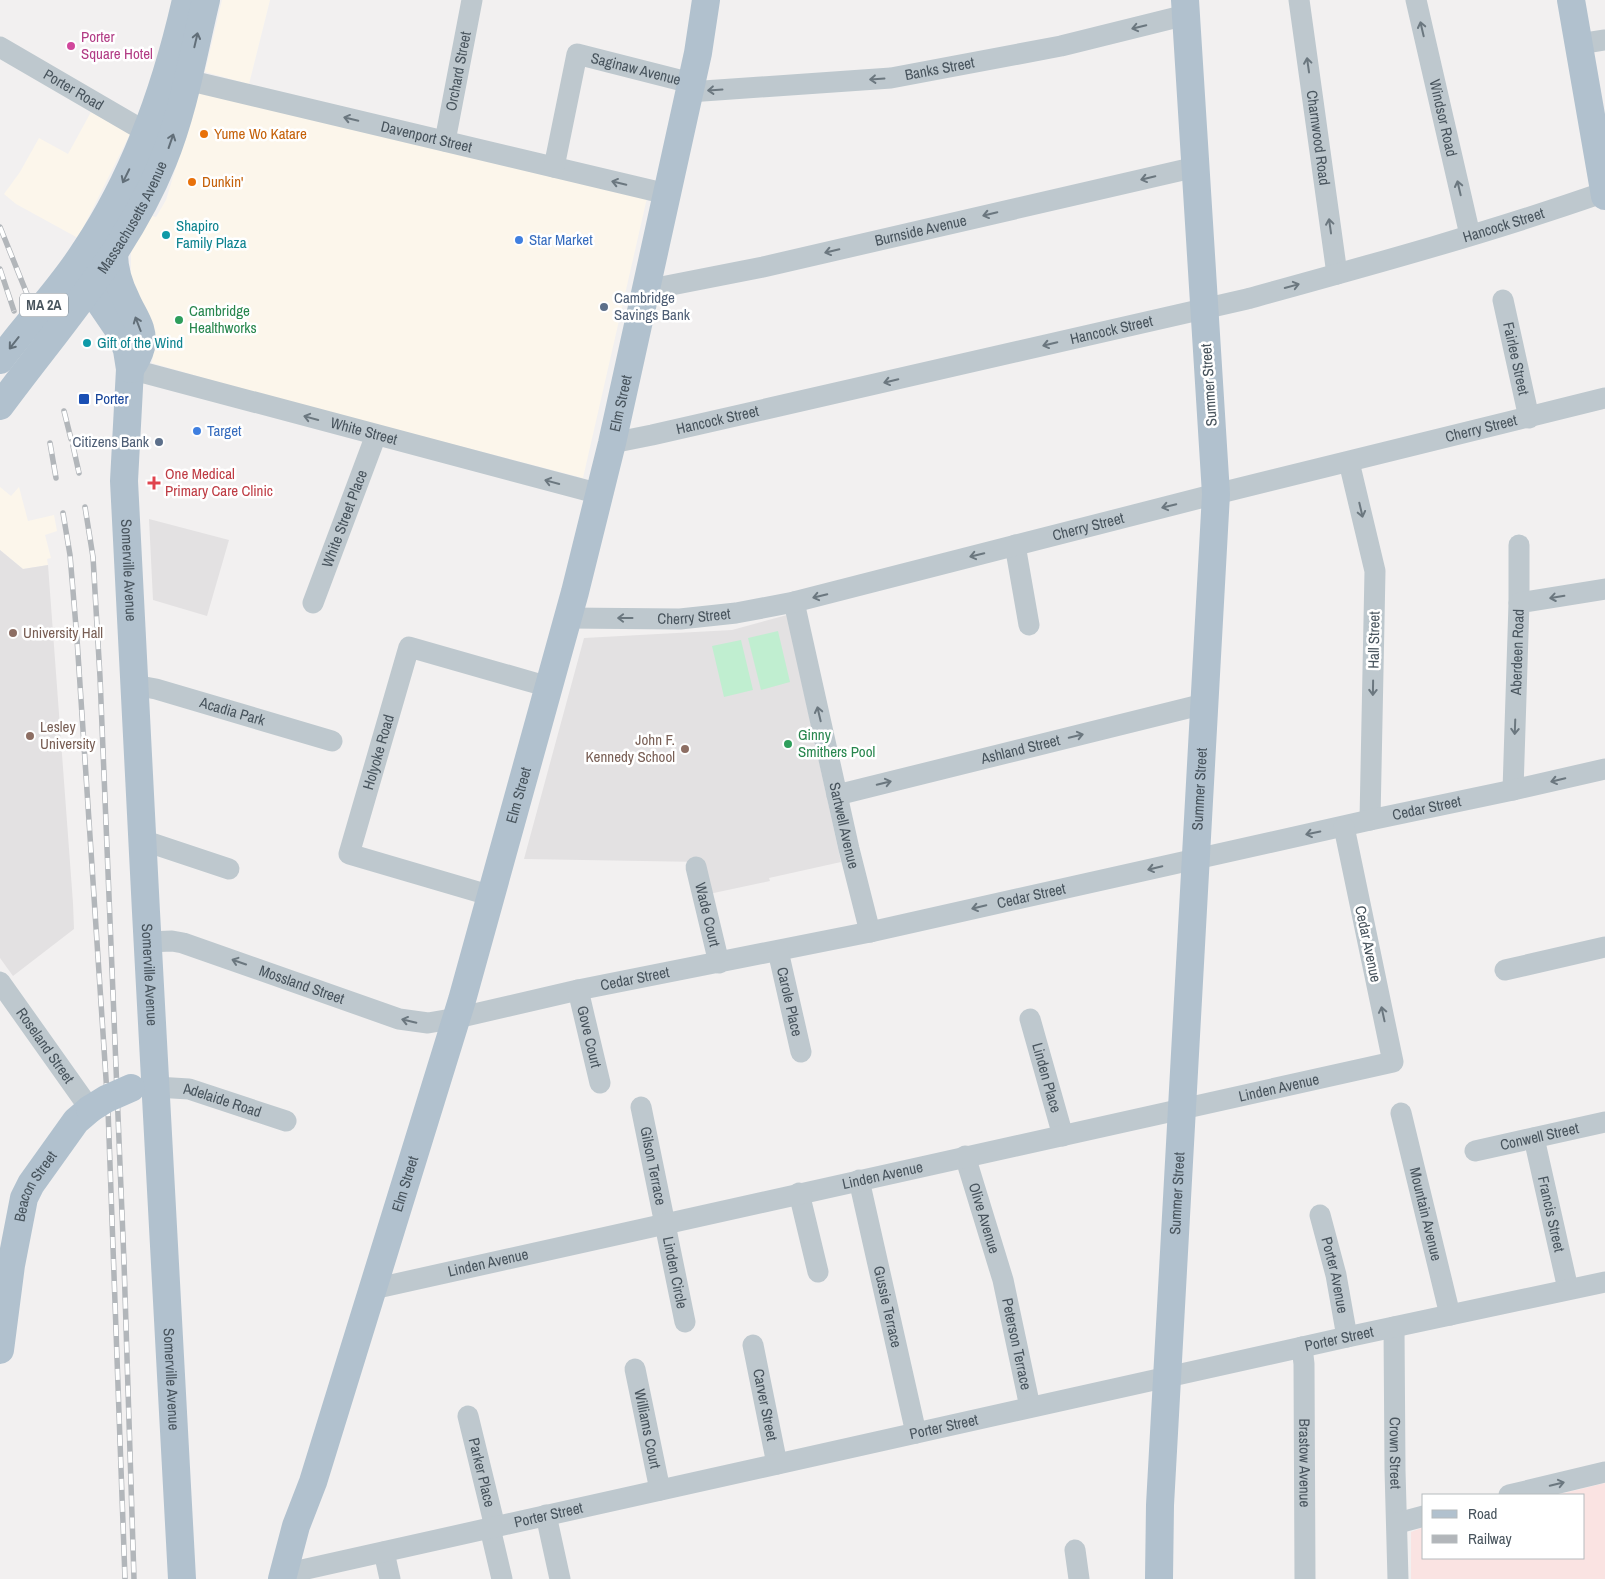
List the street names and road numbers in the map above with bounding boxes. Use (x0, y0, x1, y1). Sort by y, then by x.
street label: Orchard Street (440, 29, 476, 113)
street label: Saginaw Avenue (589, 47, 683, 90)
street label: Banks Street (903, 51, 977, 85)
street label: Porter Road (40, 64, 108, 115)
street label: Windsor Road (1425, 77, 1463, 159)
street label: Charnwood Road (1302, 89, 1336, 187)
street label: Davenport Street (379, 115, 475, 157)
street label: Massachusetts Avenue (92, 158, 172, 278)
street label: Hancock Street (1460, 202, 1547, 247)
street label: Burnside Avenue (873, 209, 969, 251)
road number: MA 2A (20, 294, 68, 316)
street label: Hancock Street (1068, 310, 1155, 349)
street label: Fairlee Street (1498, 320, 1535, 397)
street label: Summer Street (1195, 342, 1222, 427)
street label: Elm Street (604, 372, 637, 434)
street label: Hancock Street (674, 400, 761, 439)
street label: Cherry Street (1443, 409, 1520, 447)
street label: White Street (328, 412, 400, 450)
street label: White Street Place (316, 467, 372, 570)
street label: Cherry Street (1050, 507, 1127, 545)
street label: Somerville Avenue (116, 518, 142, 622)
street label: Cherry Street (657, 603, 732, 629)
street label: Aberdeen Road (1505, 609, 1529, 696)
street label: Hall Street (1363, 611, 1385, 669)
street label: Acadia Park (196, 691, 268, 731)
street label: Holyoke Road (357, 712, 399, 792)
street label: Ashland Street (978, 729, 1063, 769)
street label: Summer Street (1186, 747, 1212, 831)
street label: Elm Street (500, 764, 536, 826)
street label: Sartwell Avenue (824, 780, 865, 871)
street label: Cedar Street (1390, 790, 1463, 825)
street label: Cedar Street (995, 877, 1068, 913)
street label: Wade Court (690, 880, 726, 949)
street label: Cedar Avenue (1350, 904, 1387, 984)
street label: Somerville Avenue (137, 923, 163, 1027)
street label: Mossland Street (256, 960, 348, 1009)
street label: Cedar Street (598, 961, 672, 995)
street label: Carole Place (772, 965, 808, 1038)
street label: Roseland Street (11, 1003, 80, 1088)
street label: Gove Court (572, 1004, 607, 1070)
street label: Linden Place (1027, 1040, 1067, 1115)
street label: Linden Avenue (1237, 1068, 1321, 1107)
street label: Adelaide Road (182, 1078, 264, 1122)
street label: Conwell Street (1498, 1117, 1581, 1155)
street label: Gilson Terrace (635, 1124, 672, 1207)
street label: Beacon Street (9, 1146, 62, 1223)
street label: Summer Street (1164, 1151, 1190, 1235)
street label: Elm Street (386, 1153, 423, 1214)
street label: Linden Avenue (840, 1156, 925, 1194)
street label: Mountain Avenue (1405, 1165, 1448, 1263)
street label: Francis Street (1533, 1174, 1570, 1255)
street label: Olive Avenue (964, 1180, 1005, 1256)
street label: Linden Circle (658, 1234, 693, 1311)
street label: Porter Avenue (1316, 1234, 1354, 1315)
street label: Linden Avenue (446, 1243, 530, 1282)
street label: Gussie Terrace (869, 1264, 907, 1350)
street label: Peterson Terrace (997, 1296, 1037, 1392)
street label: Porter Street (1303, 1321, 1376, 1356)
street label: Somerville Avenue (158, 1327, 185, 1431)
street label: Carver Street (748, 1367, 783, 1443)
street label: Williams Court (629, 1387, 666, 1471)
street label: Porter Street (907, 1408, 981, 1444)
street label: Crown Street (1385, 1417, 1407, 1490)
street label: Brastow Avenue (1294, 1418, 1316, 1507)
street label: Parker Place (464, 1436, 501, 1509)
street label: Porter Street (512, 1497, 585, 1532)

